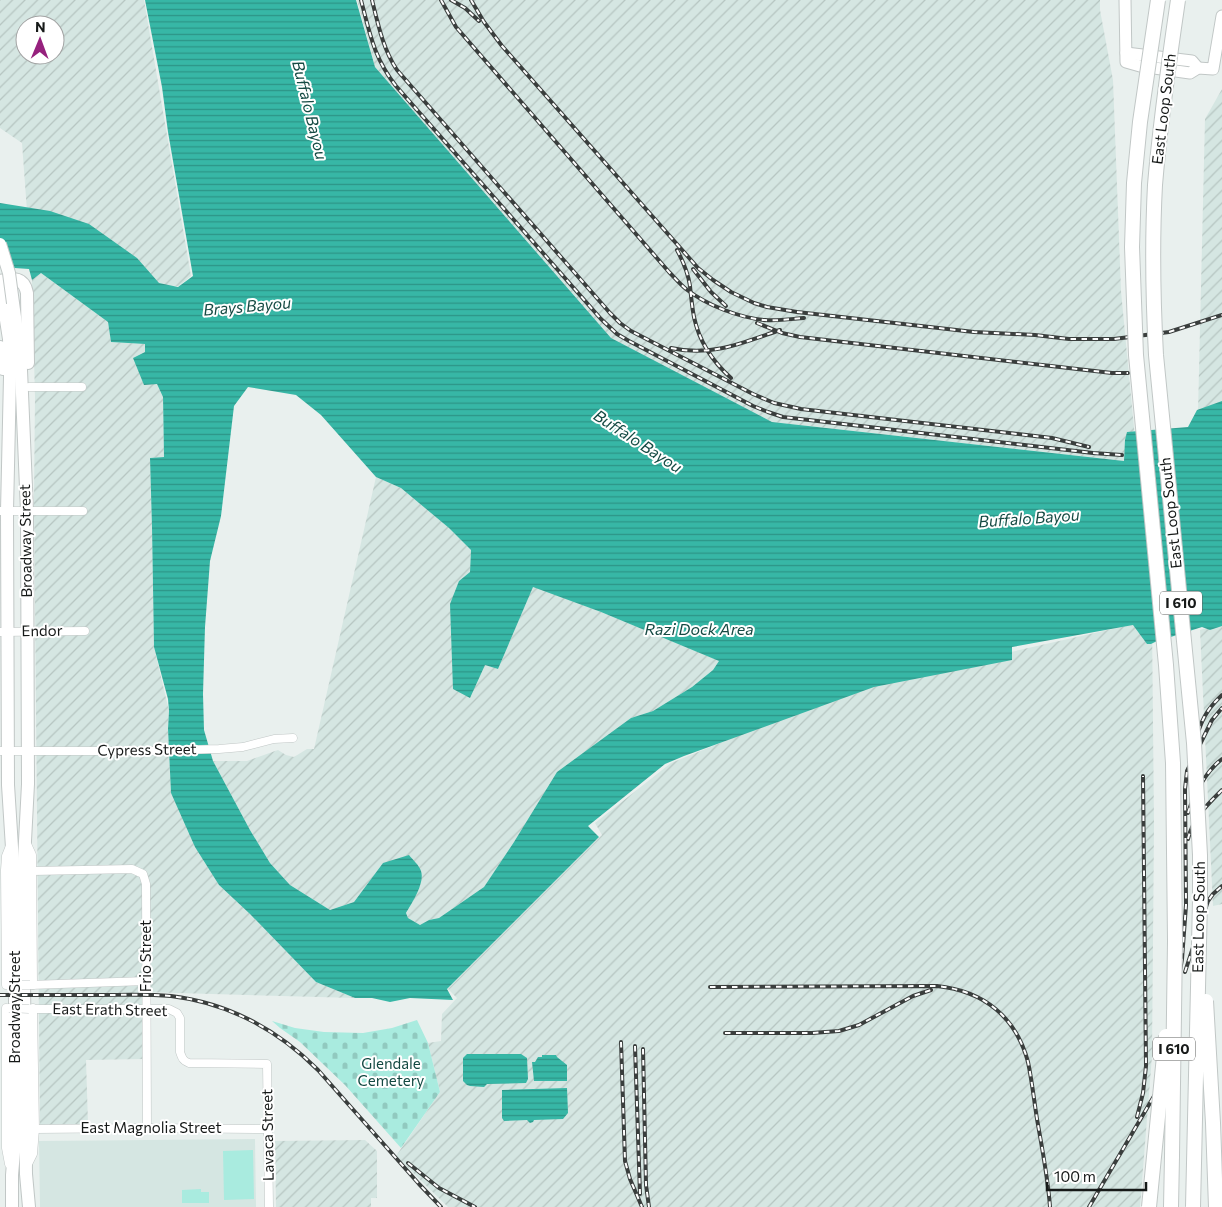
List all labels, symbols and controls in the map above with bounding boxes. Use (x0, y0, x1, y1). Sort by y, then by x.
north arrow (15, 15, 65, 65)
text: N (35, 18, 46, 35)
street label: East Loop South (1147, 52, 1179, 165)
water label: Buffalo Bayou (289, 58, 332, 161)
water label: Brays Bayou (202, 292, 292, 319)
water label: Buffalo Bayou (591, 405, 686, 476)
street label: East Loop South (1155, 457, 1185, 570)
street label: Broadway Street (15, 484, 35, 598)
water label: Buffalo Bayou (978, 504, 1080, 531)
road number: I 610 (1160, 592, 1202, 614)
water label: Razi Dock Area (644, 619, 754, 638)
street label: Endor (21, 621, 63, 639)
street label: Cypress Street (97, 739, 197, 759)
street label: East Loop South (1188, 861, 1208, 973)
street label: Frio Street (136, 920, 154, 992)
street label: Broadway Street (5, 950, 23, 1064)
street label: East Erath Street (52, 999, 168, 1019)
road number: I 610 (1153, 1038, 1195, 1060)
park label: Glendale Cemetery (358, 1054, 425, 1089)
street label: Lavaca Street (257, 1089, 277, 1181)
street label: East Magnolia Street (80, 1118, 222, 1136)
scale bar (1047, 1160, 1146, 1192)
text: 100 m (1054, 1167, 1096, 1185)

